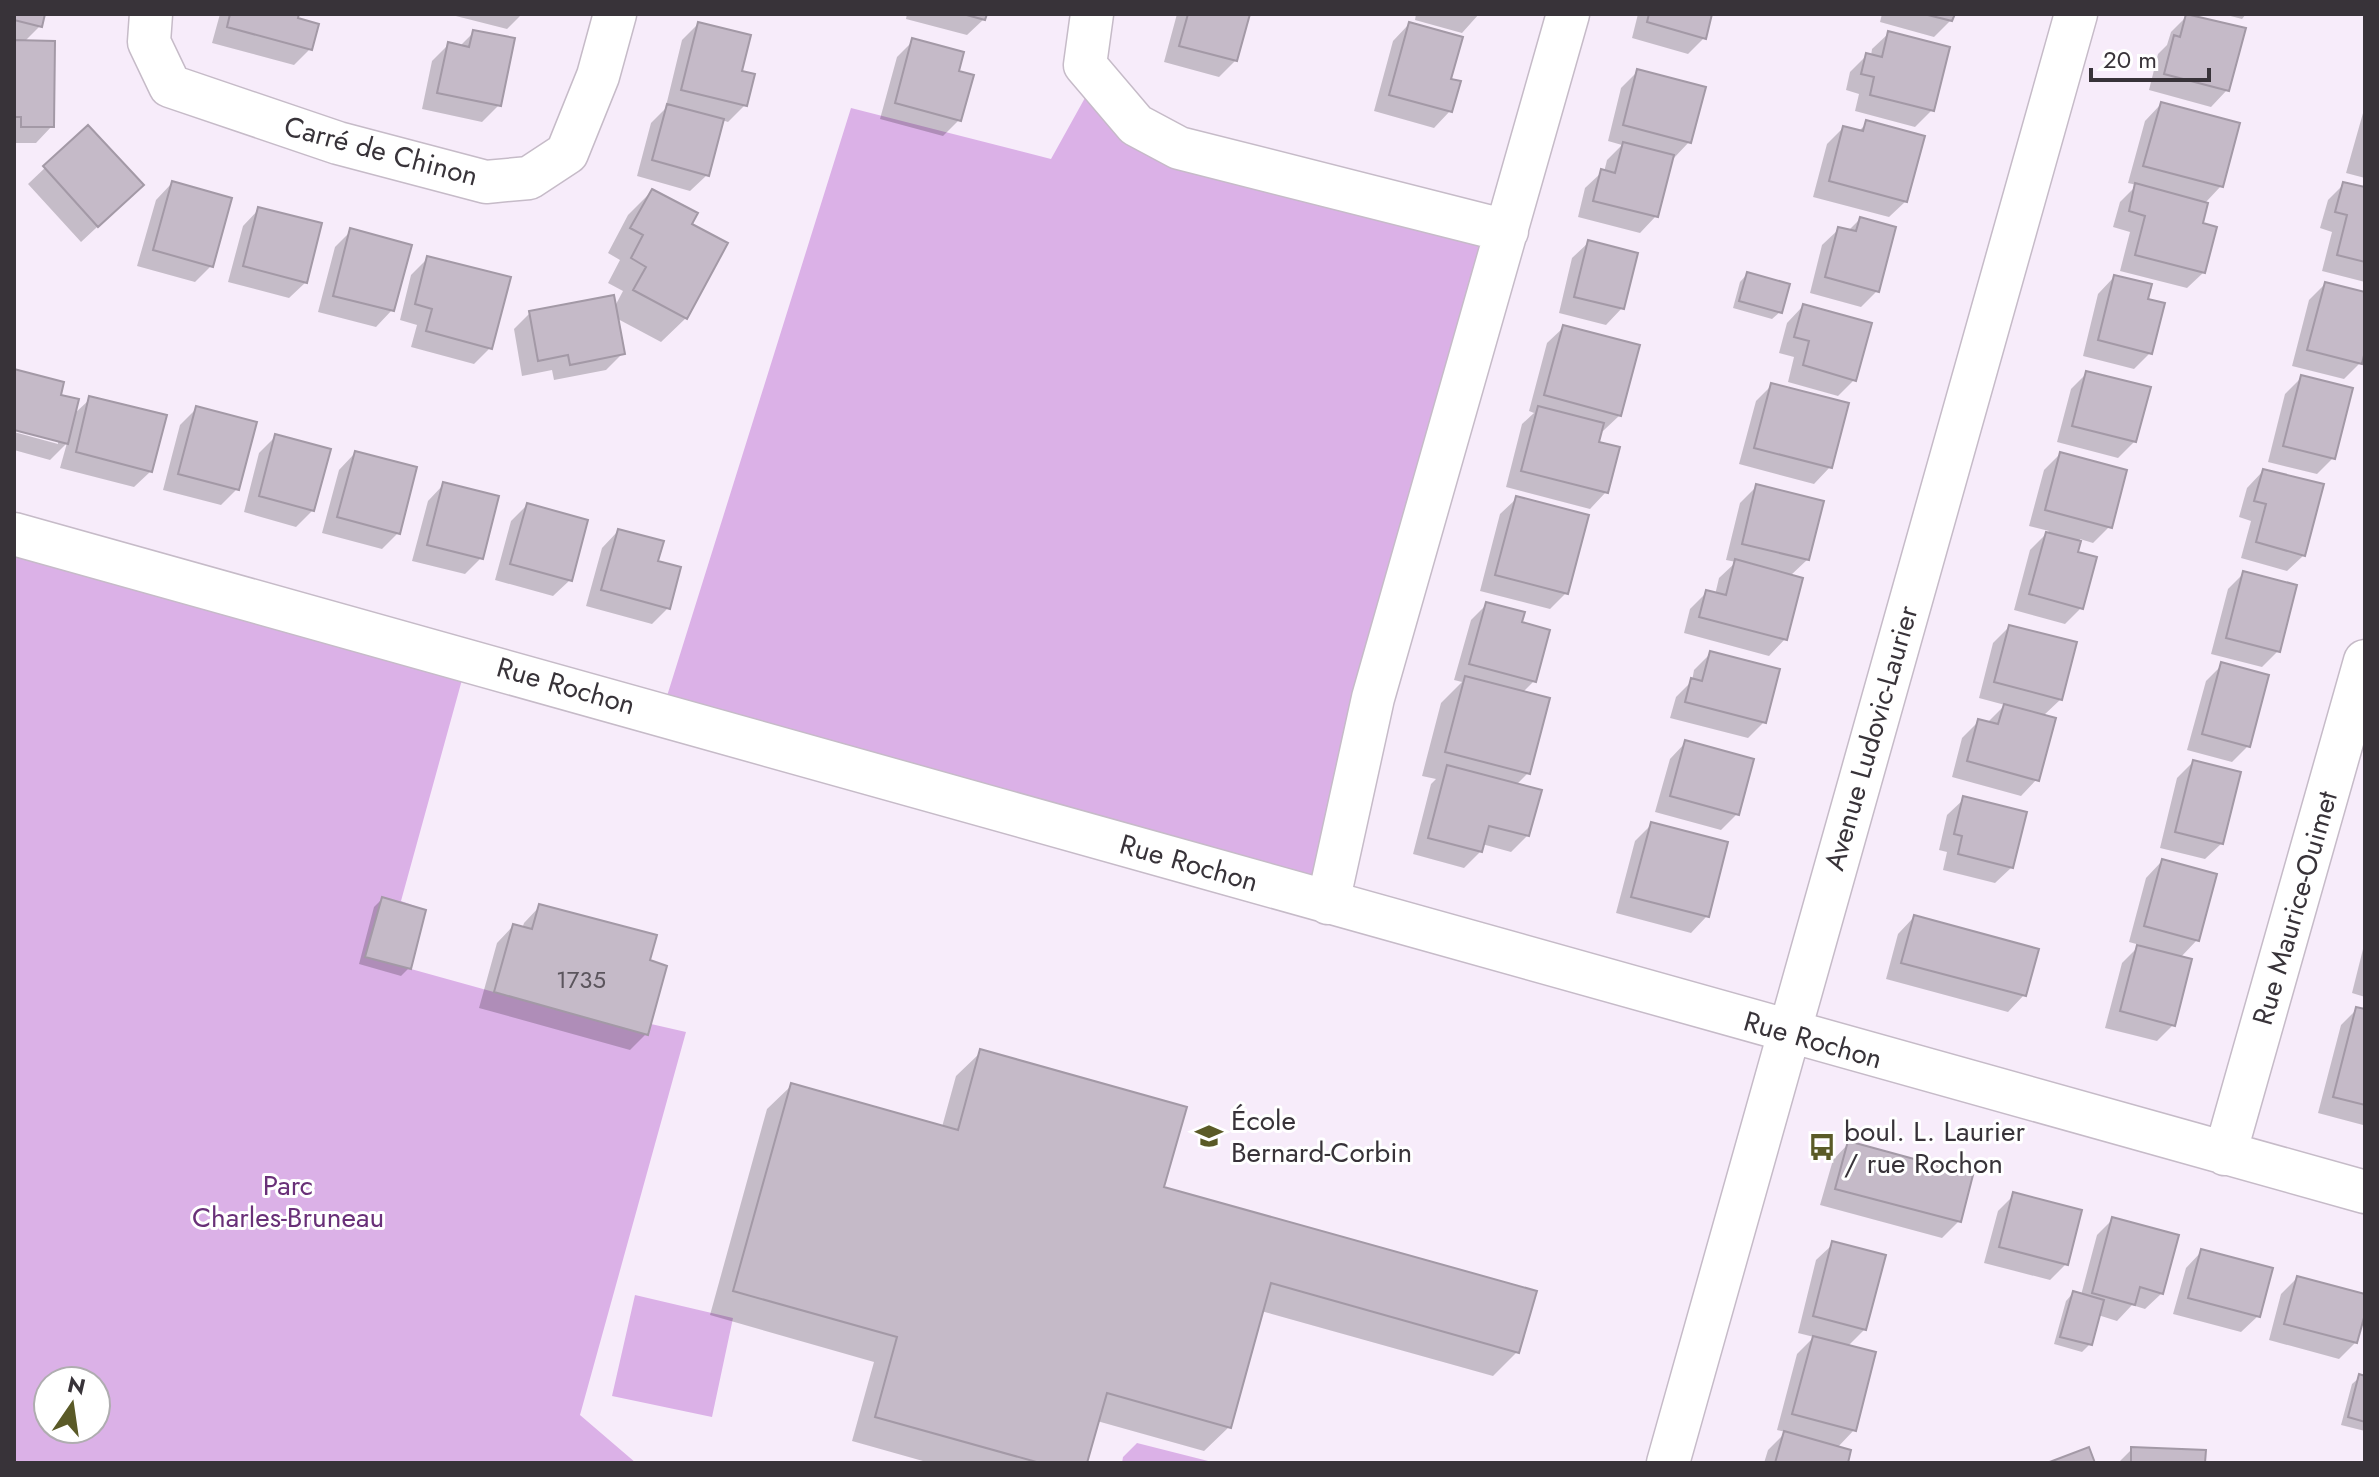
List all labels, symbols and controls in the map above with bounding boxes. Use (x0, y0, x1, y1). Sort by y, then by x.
scale bar (2091, 32, 2209, 82)
text: 20 m (2103, 42, 2157, 77)
street label: Carré de Chinon (280, 105, 482, 197)
street label: Avenue Ludovic-Laurier (1814, 600, 1929, 875)
street label: Rue Rochon (492, 647, 640, 725)
street label: Rue Maurice-Ouimet (2242, 786, 2348, 1030)
street label: Rue Rochon (1115, 824, 1263, 902)
house number: 1735 (556, 962, 606, 997)
street label: Rue Rochon (1739, 1001, 1887, 1079)
place label: École Bernard-Corbin (1231, 1100, 1412, 1173)
place label: boul. L. Laurier / rue Rochon (1844, 1111, 2026, 1184)
school or university icon: École Bernard-Corbin (1194, 1121, 1224, 1151)
bus stop icon: boul. L. Laurier / rue Rochon (1807, 1132, 1837, 1162)
park label: Parc Charles-Bruneau (192, 1165, 384, 1238)
north arrow (32, 1365, 112, 1445)
text: N (64, 1368, 89, 1403)

